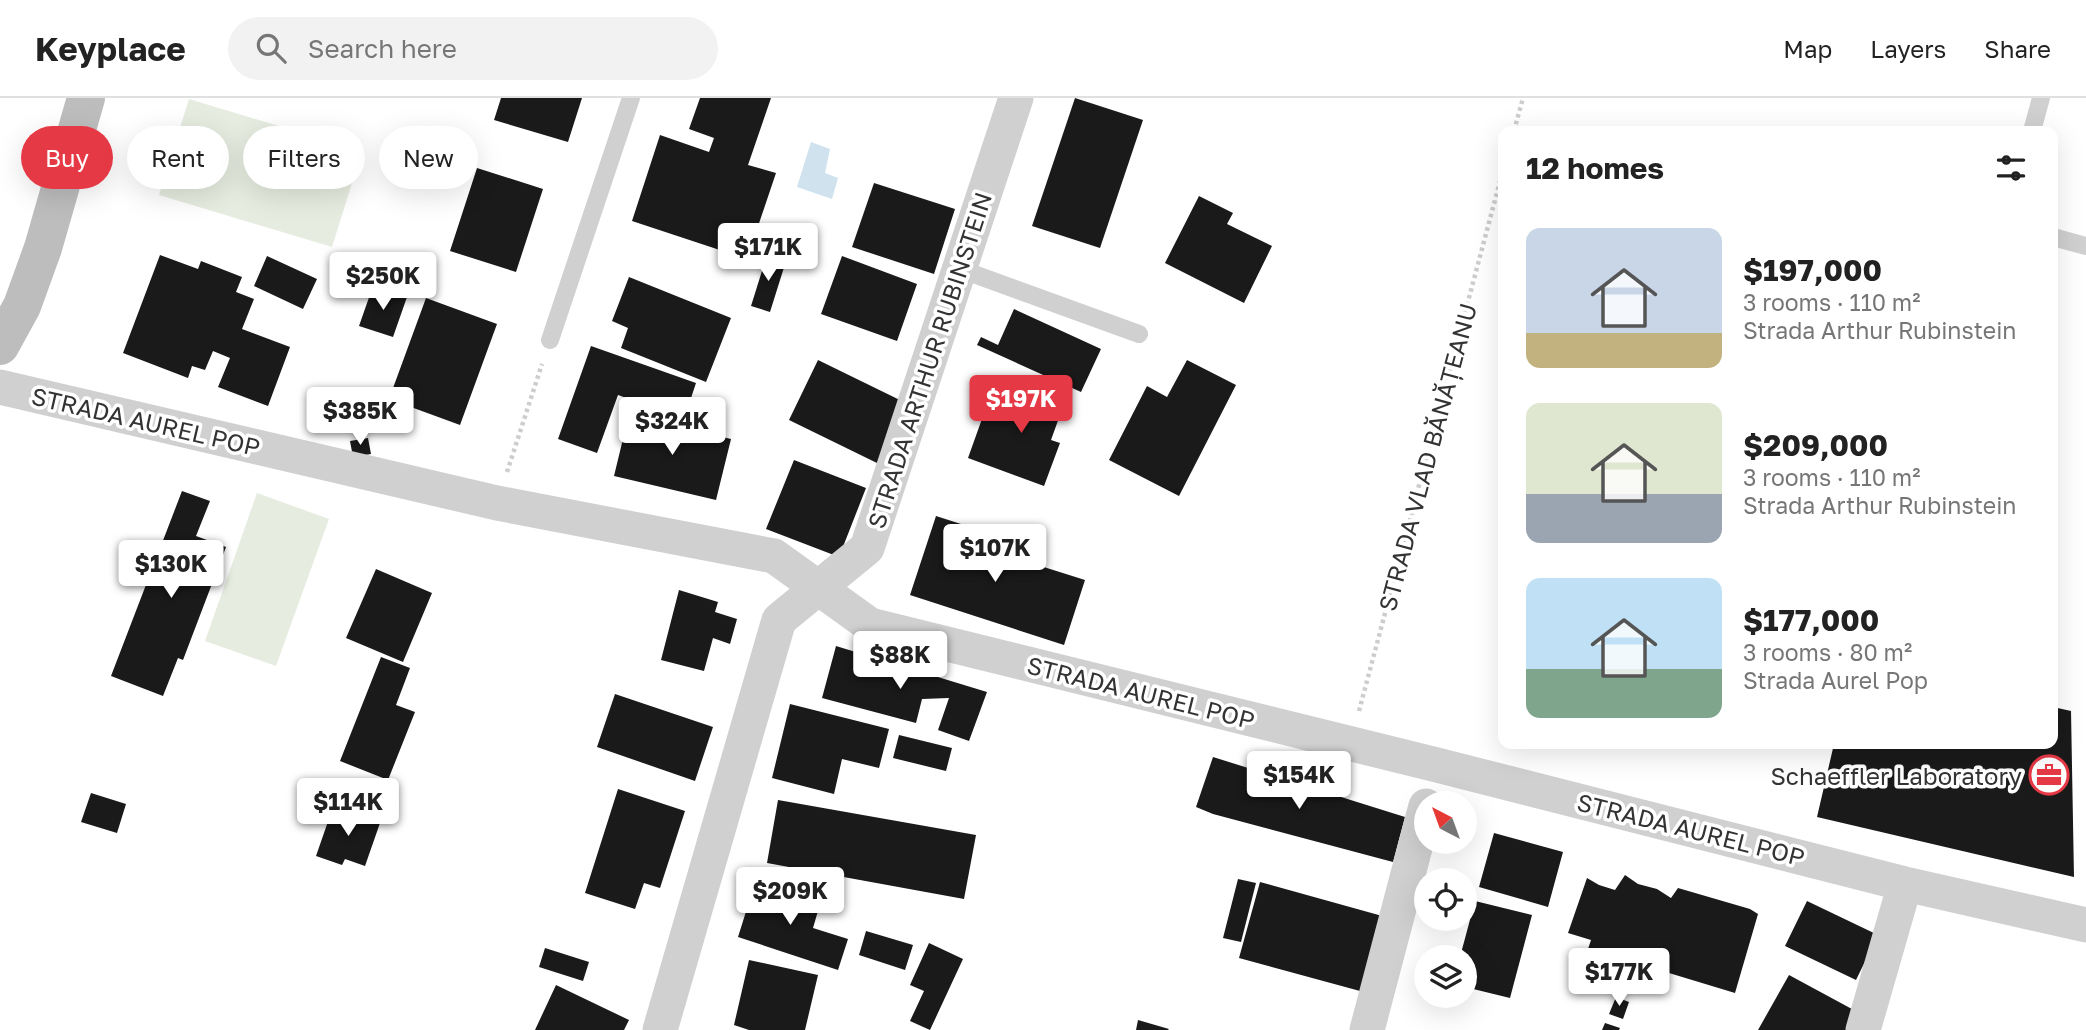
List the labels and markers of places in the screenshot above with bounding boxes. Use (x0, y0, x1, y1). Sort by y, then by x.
pin: $171K (719, 223, 817, 283)
pin: $250K (334, 252, 432, 312)
pin: $197K (972, 376, 1070, 435)
pin: $385K (311, 388, 409, 447)
pin: $324K (623, 398, 721, 457)
pin: $107K (946, 524, 1044, 584)
pin: $130K (122, 540, 220, 600)
pin: $88K (859, 632, 941, 691)
pin: $154K (1250, 752, 1348, 811)
office icon: Schaeffler Laboratory (2028, 754, 2070, 796)
place label: Schaeffler Laboratory (1770, 761, 2022, 790)
pin: $114K (299, 778, 397, 838)
pin: $209K (741, 868, 839, 927)
pin: $177K (1570, 948, 1668, 1008)

